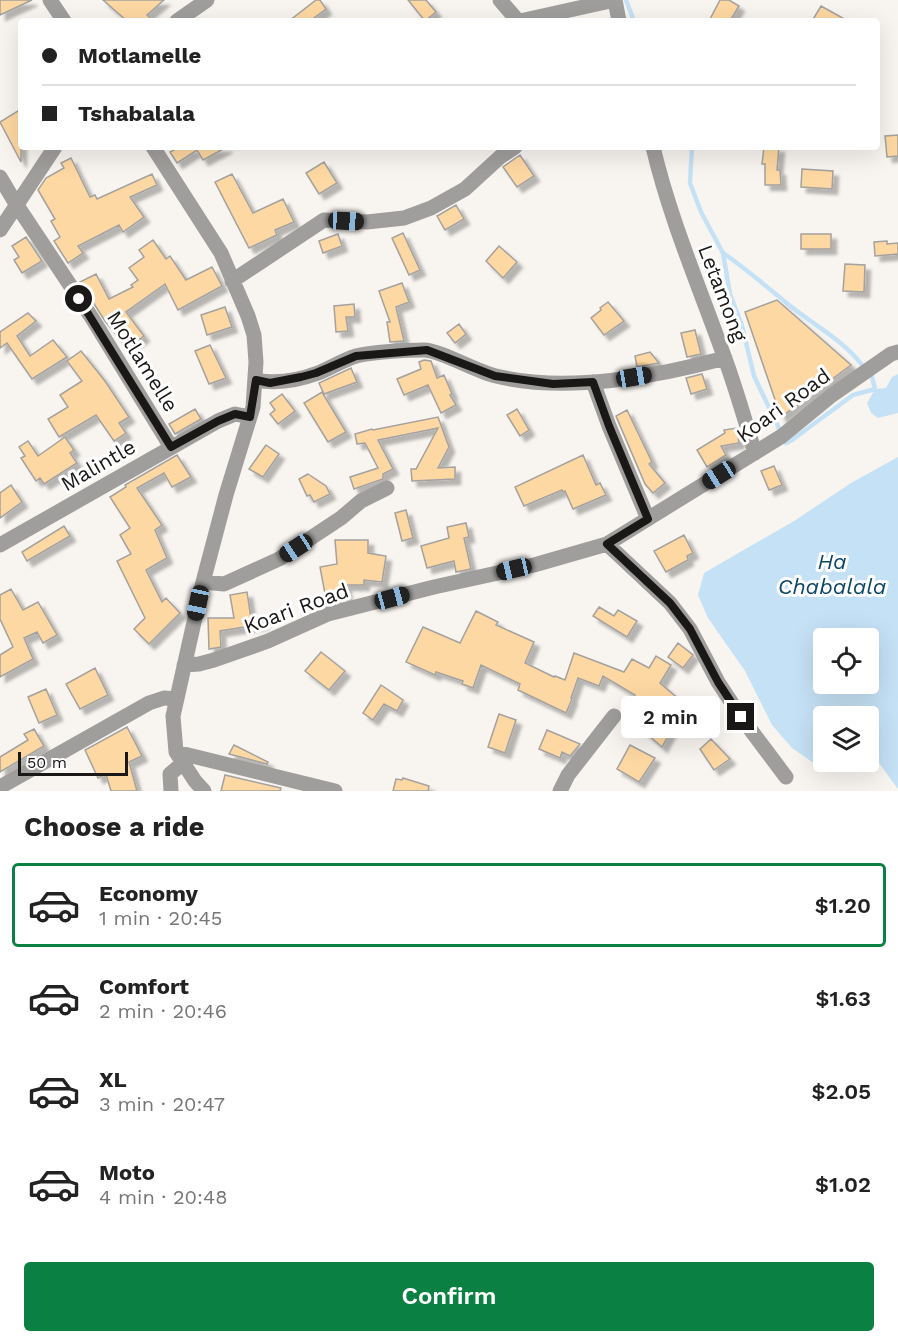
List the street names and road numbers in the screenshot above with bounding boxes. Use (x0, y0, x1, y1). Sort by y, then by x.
street label: Letamong (693, 241, 753, 346)
street label: Motlamelle (102, 306, 184, 416)
street label: Koari Road (731, 363, 835, 447)
street label: Malintle (56, 434, 140, 496)
street label: Koari Road (240, 577, 352, 639)

